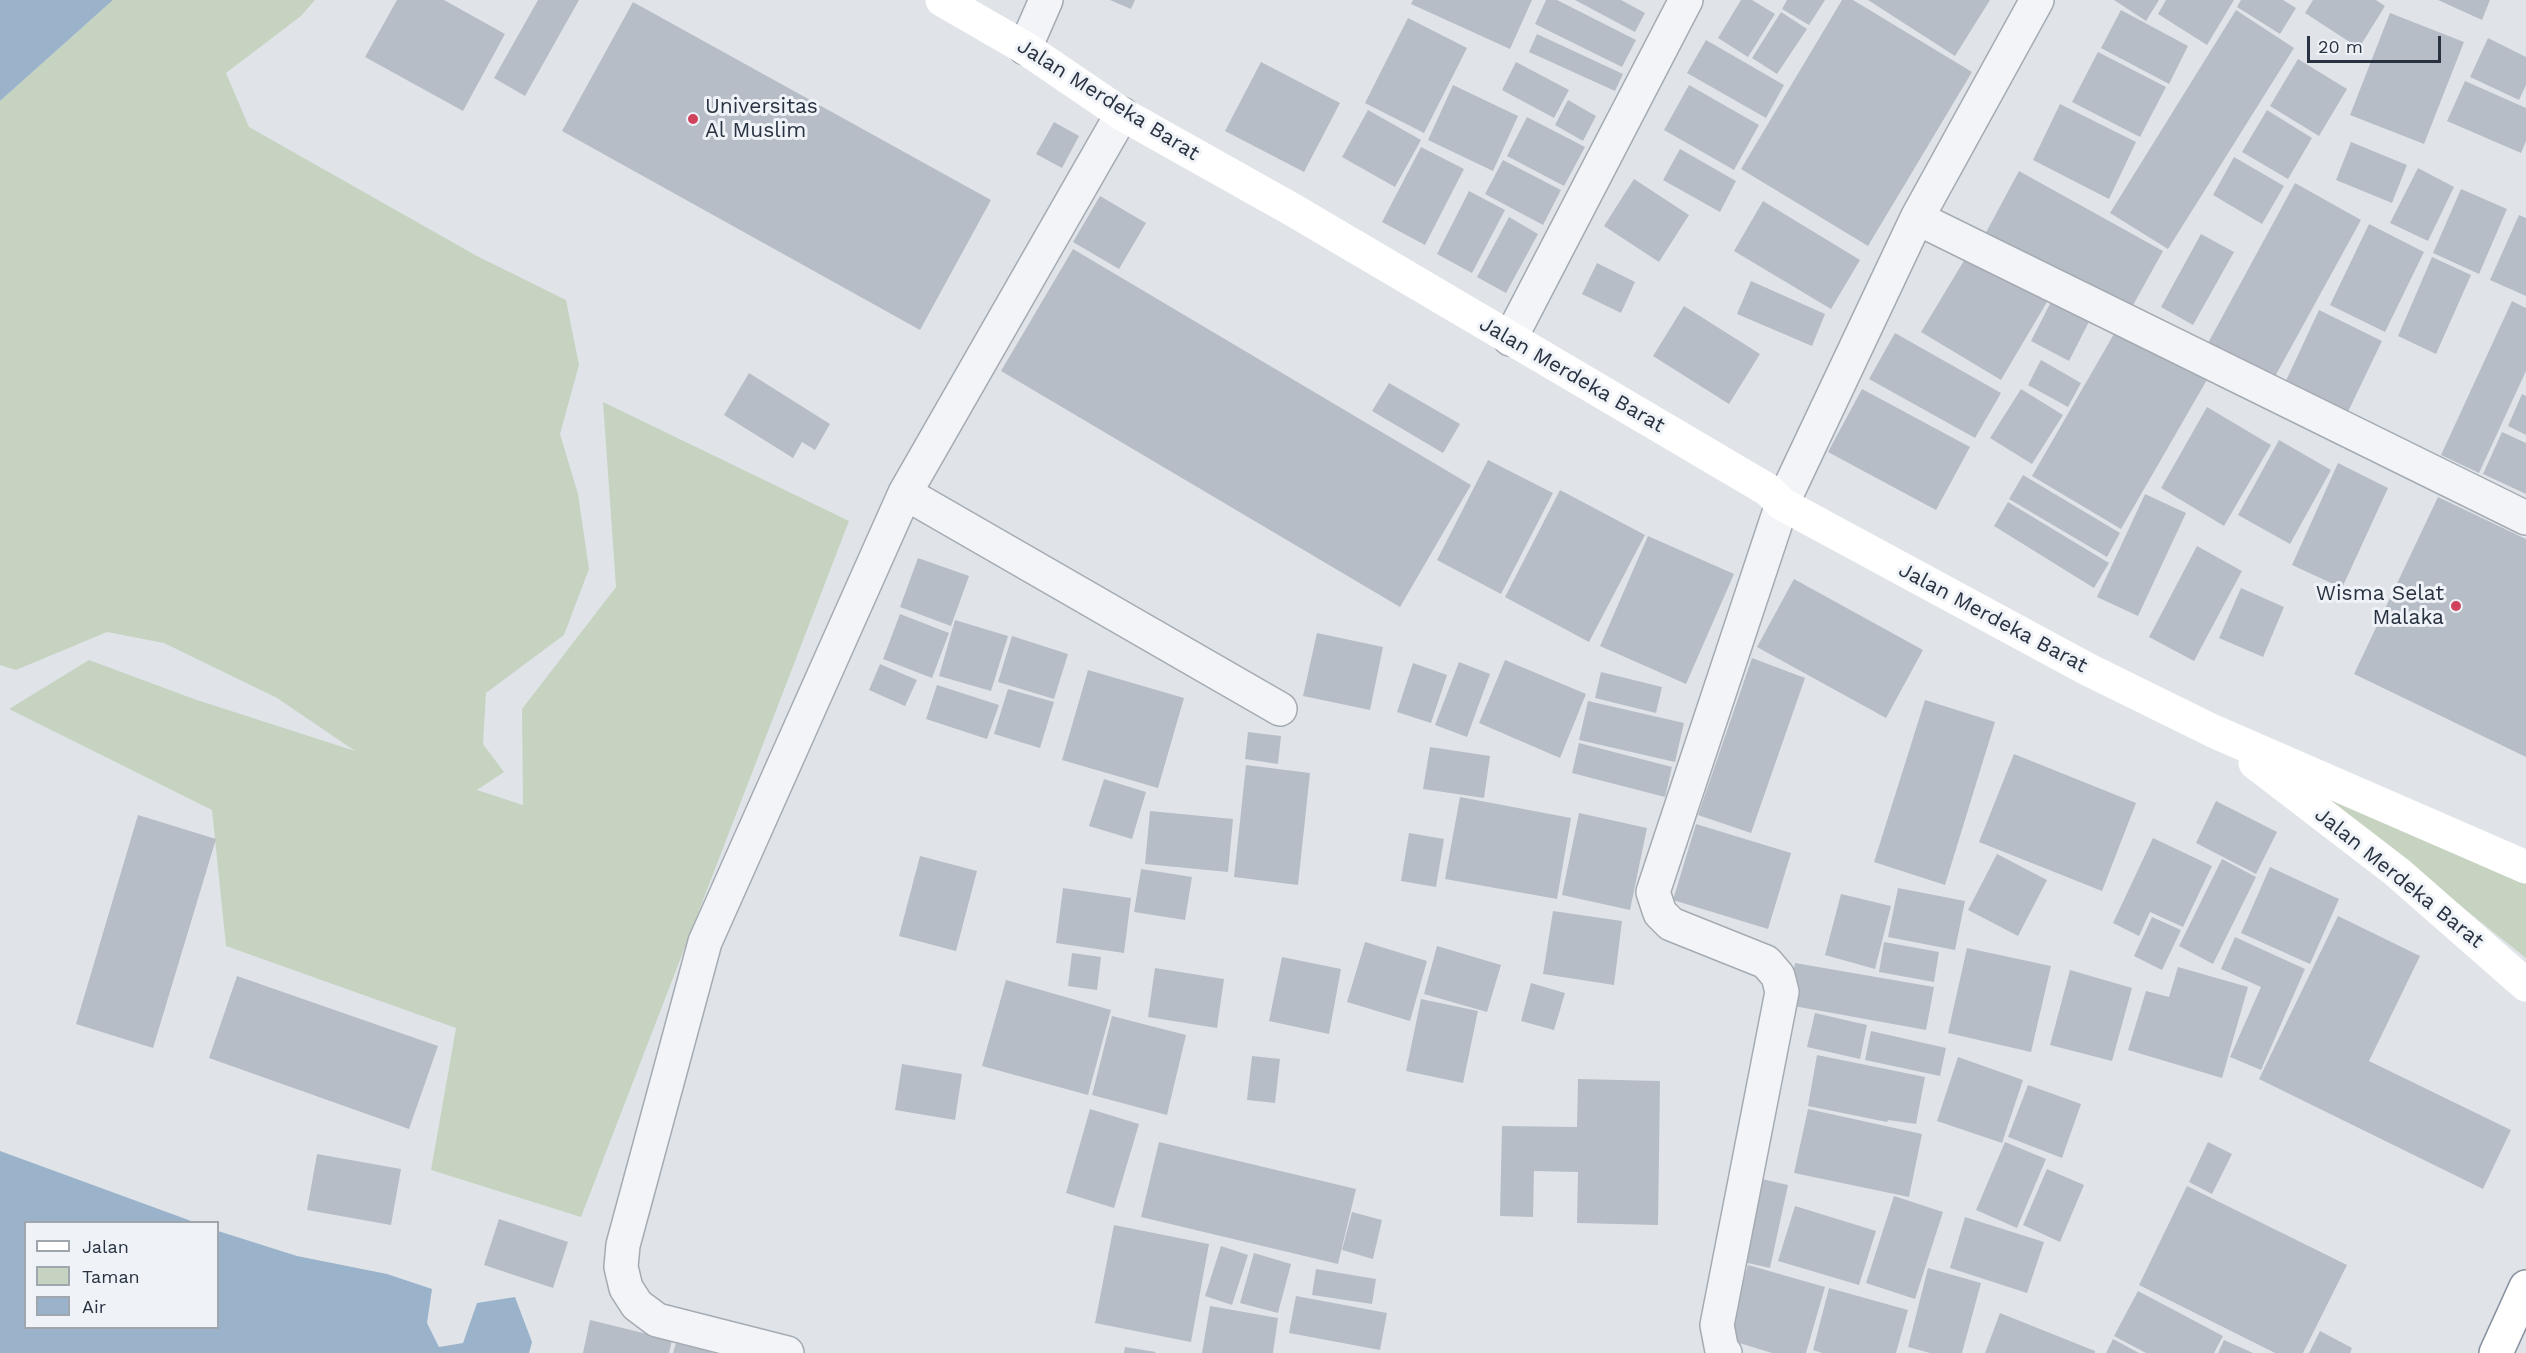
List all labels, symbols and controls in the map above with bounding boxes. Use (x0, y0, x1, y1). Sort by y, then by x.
scale bar (2310, 24, 2444, 62)
street label: Jalan Merdeka Barat (1012, 34, 1204, 166)
text: 20 m (2318, 36, 2363, 57)
place label: Universitas Al Muslim (705, 94, 818, 144)
marker: Universitas Al Muslim (686, 112, 700, 126)
street label: Jalan Merdeka Barat (1475, 312, 1669, 438)
street label: Jalan Merdeka Barat (1894, 558, 2092, 678)
place label: Wisma Selat Malaka (2316, 581, 2444, 631)
marker: Wisma Selat Malaka (2449, 599, 2463, 613)
street label: Jalan Merdeka Barat (2309, 802, 2489, 954)
legend (24, 1221, 219, 1329)
text: Jalan (82, 1236, 129, 1257)
text: Taman (82, 1266, 140, 1287)
text: Air (82, 1296, 106, 1317)

